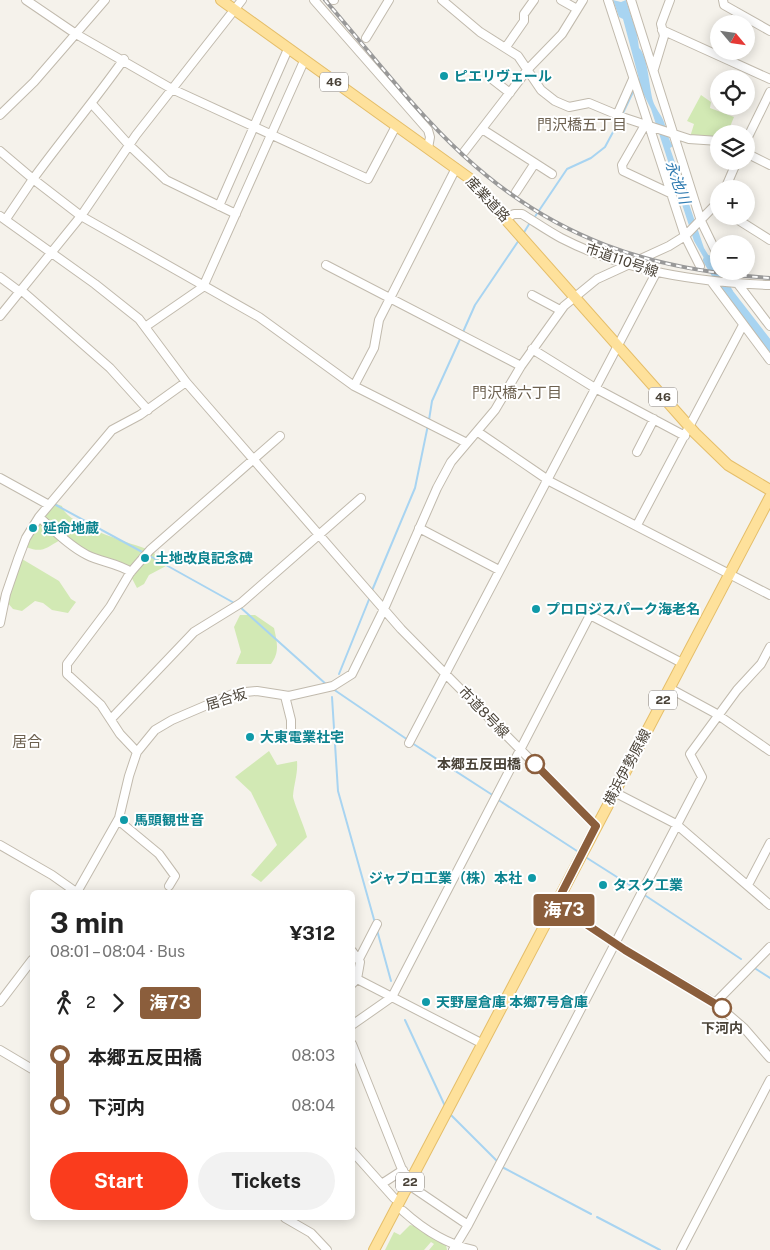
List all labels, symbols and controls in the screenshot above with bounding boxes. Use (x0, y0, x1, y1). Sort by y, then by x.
north arrow (710, 15, 755, 60)
map controls (710, 15, 755, 280)
place label: ピエリヴェール (454, 68, 552, 84)
marker: ピエリヴェール (438, 70, 450, 82)
button: locate (710, 70, 755, 115)
road number: 46 (320, 72, 348, 91)
district label: 門沢橋五丁目 (537, 116, 627, 133)
button: layers (710, 125, 755, 170)
water label: 永池川 (662, 158, 694, 208)
street label: 産業道路 (463, 173, 513, 225)
button: + (710, 180, 755, 225)
button: − (710, 235, 755, 280)
street label: 市道110号線 (583, 240, 661, 280)
district label: 門沢橋六丁目 (472, 384, 562, 401)
road number: 46 (649, 388, 677, 407)
place label: 延命地蔵 (43, 520, 99, 536)
marker: 延命地蔵 (27, 522, 39, 534)
place label: 土地改良記念碑 (155, 550, 253, 566)
marker: 土地改良記念碑 (139, 552, 151, 564)
place label: プロロジスパーク海老名 (546, 601, 700, 617)
marker: プロロジスパーク海老名 (530, 603, 542, 615)
street label: 市道8号線 (456, 683, 512, 741)
street label: 居合坂 (204, 685, 248, 713)
road number: 22 (649, 690, 677, 710)
street label: 横浜伊勢原線 (600, 726, 654, 808)
place label: 大東電業社宅 (260, 729, 344, 745)
marker: 大東電業社宅 (244, 731, 256, 743)
district label: 居合 (12, 733, 42, 750)
marker: 本郷五反田橋 (525, 754, 545, 774)
place label: 本郷五反田橋 (437, 756, 521, 772)
place label: 馬頭観世音 (134, 812, 204, 828)
marker: 馬頭観世音 (118, 814, 130, 826)
place label: ジャブロ工業（株）本社 (369, 870, 522, 886)
marker: ジャブロ工業（株）本社 (526, 872, 538, 884)
place label: タスク工業 (613, 877, 683, 893)
marker: タスク工業 (597, 879, 609, 891)
line badge: 海73 (535, 894, 593, 926)
text: 海73 (543, 899, 585, 920)
text: 3 min (50, 906, 124, 939)
text: ¥312 (290, 922, 335, 944)
text: 08:01 – 08:04 · Bus (50, 942, 185, 961)
icon: walk (50, 989, 78, 1017)
icon: forward (104, 989, 132, 1017)
text: 海73 (150, 992, 191, 1013)
text: 2 (86, 993, 96, 1012)
place label: 天野屋倉庫 本郷7号倉庫 (436, 994, 588, 1010)
marker: 天野屋倉庫 本郷7号倉庫 (420, 996, 432, 1008)
marker: 下河内 (712, 998, 732, 1018)
place label: 下河内 (701, 1020, 743, 1036)
text: 本郷五反田橋 (88, 1046, 202, 1068)
text: 08:03 (292, 1046, 335, 1065)
text: 下河内 (88, 1096, 145, 1118)
text: 08:04 (292, 1096, 335, 1115)
button: Start (50, 1152, 188, 1210)
button: Tickets (198, 1152, 335, 1210)
road number: 22 (396, 1172, 424, 1192)

